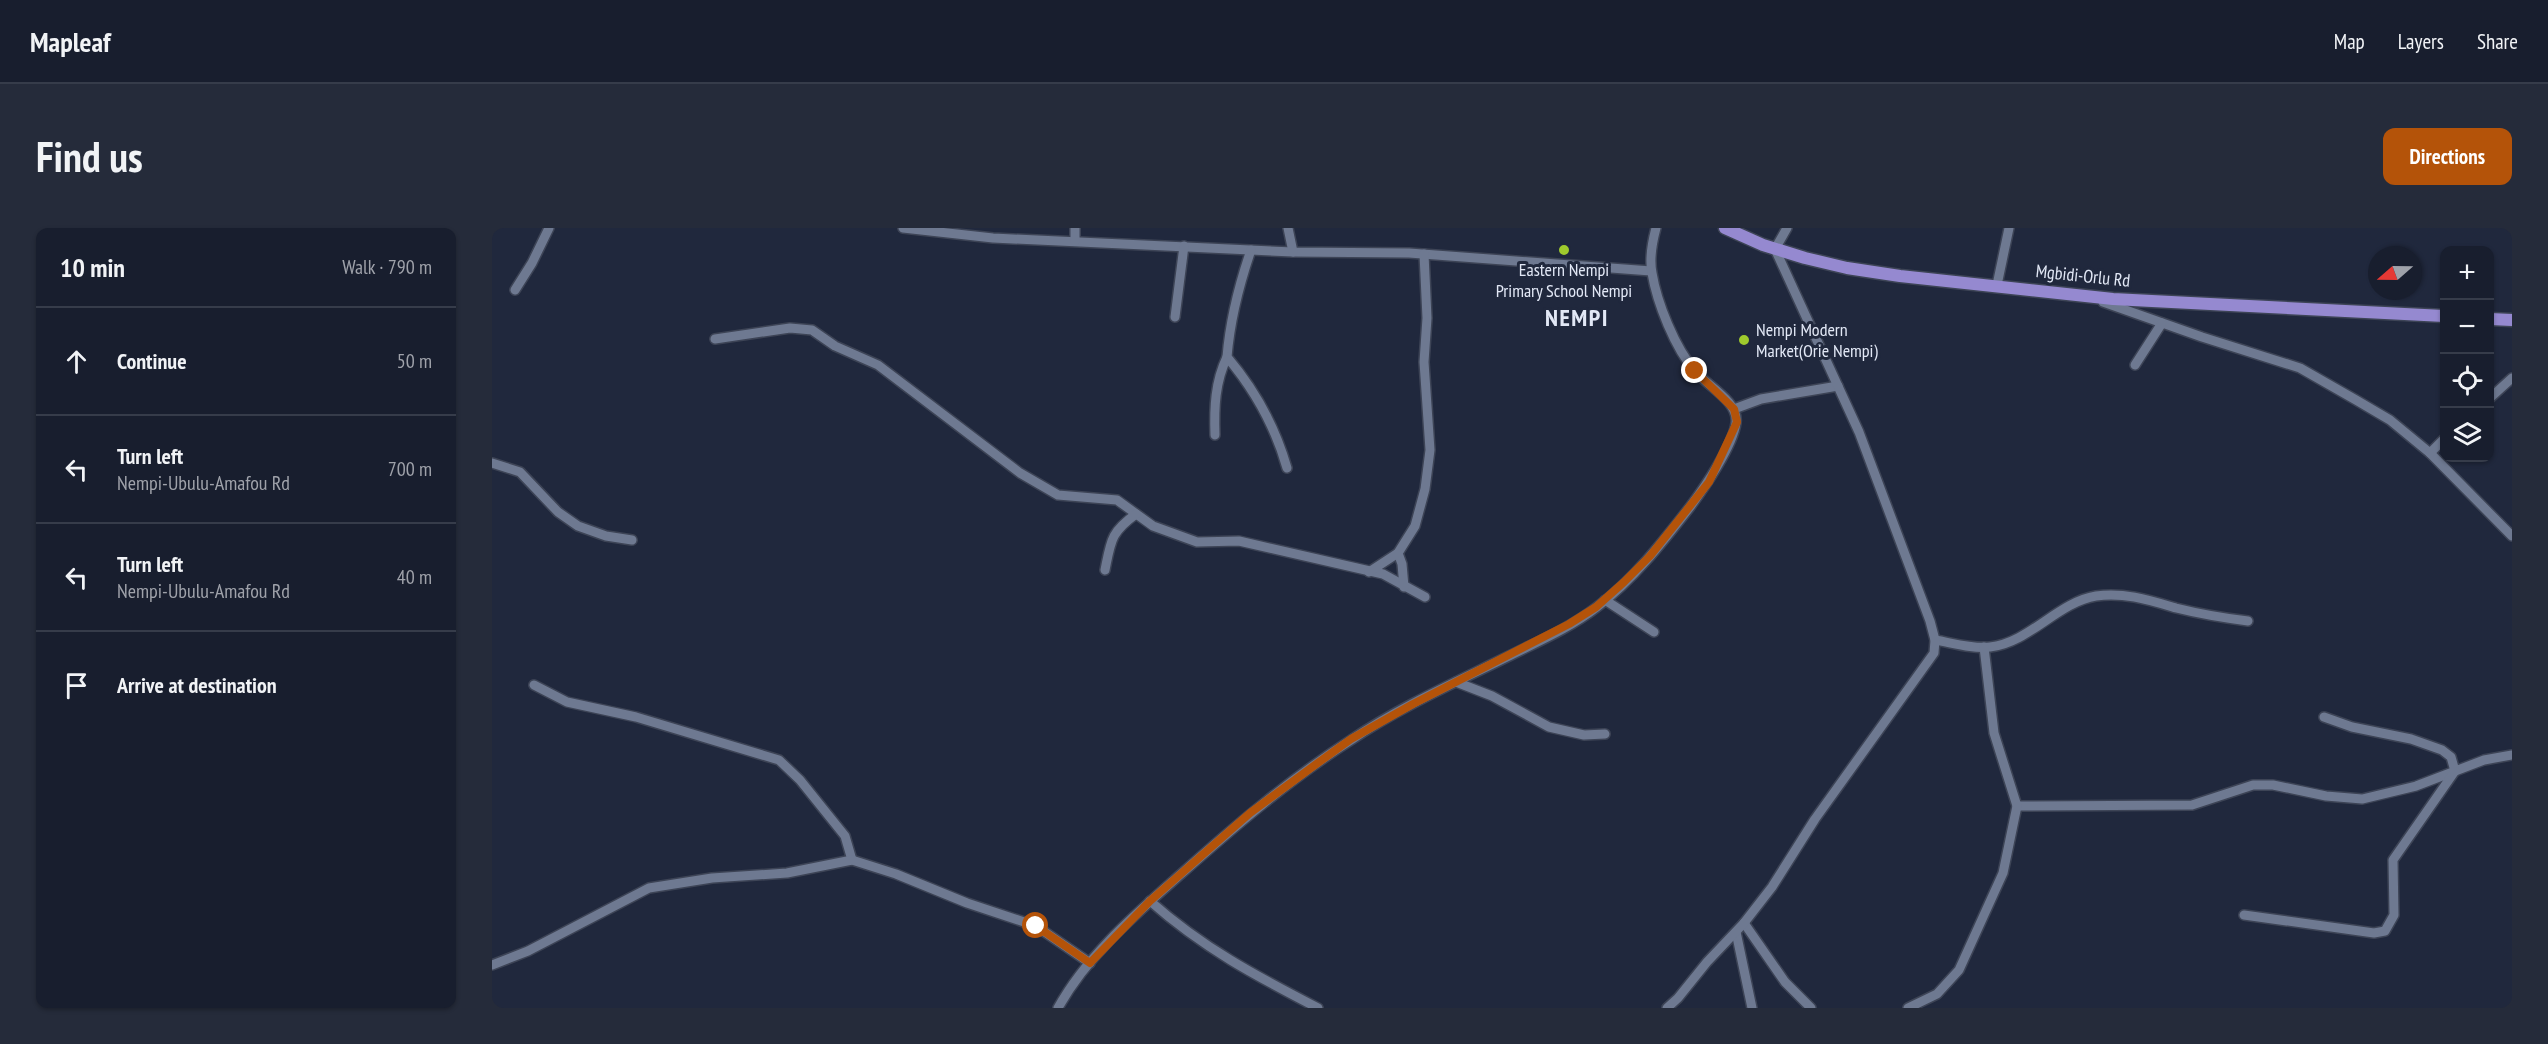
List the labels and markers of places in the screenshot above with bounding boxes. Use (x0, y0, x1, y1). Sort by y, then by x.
marker: Eastern Nempi Primary School Nempi (1557, 243, 1571, 257)
place label: Eastern Nempi Primary School Nempi (1496, 258, 1632, 302)
place label: Nempi Modern Market(Orie Nempi) (1756, 318, 1879, 362)
marker: Nempi Modern Market(Orie Nempi) (1737, 333, 1751, 347)

